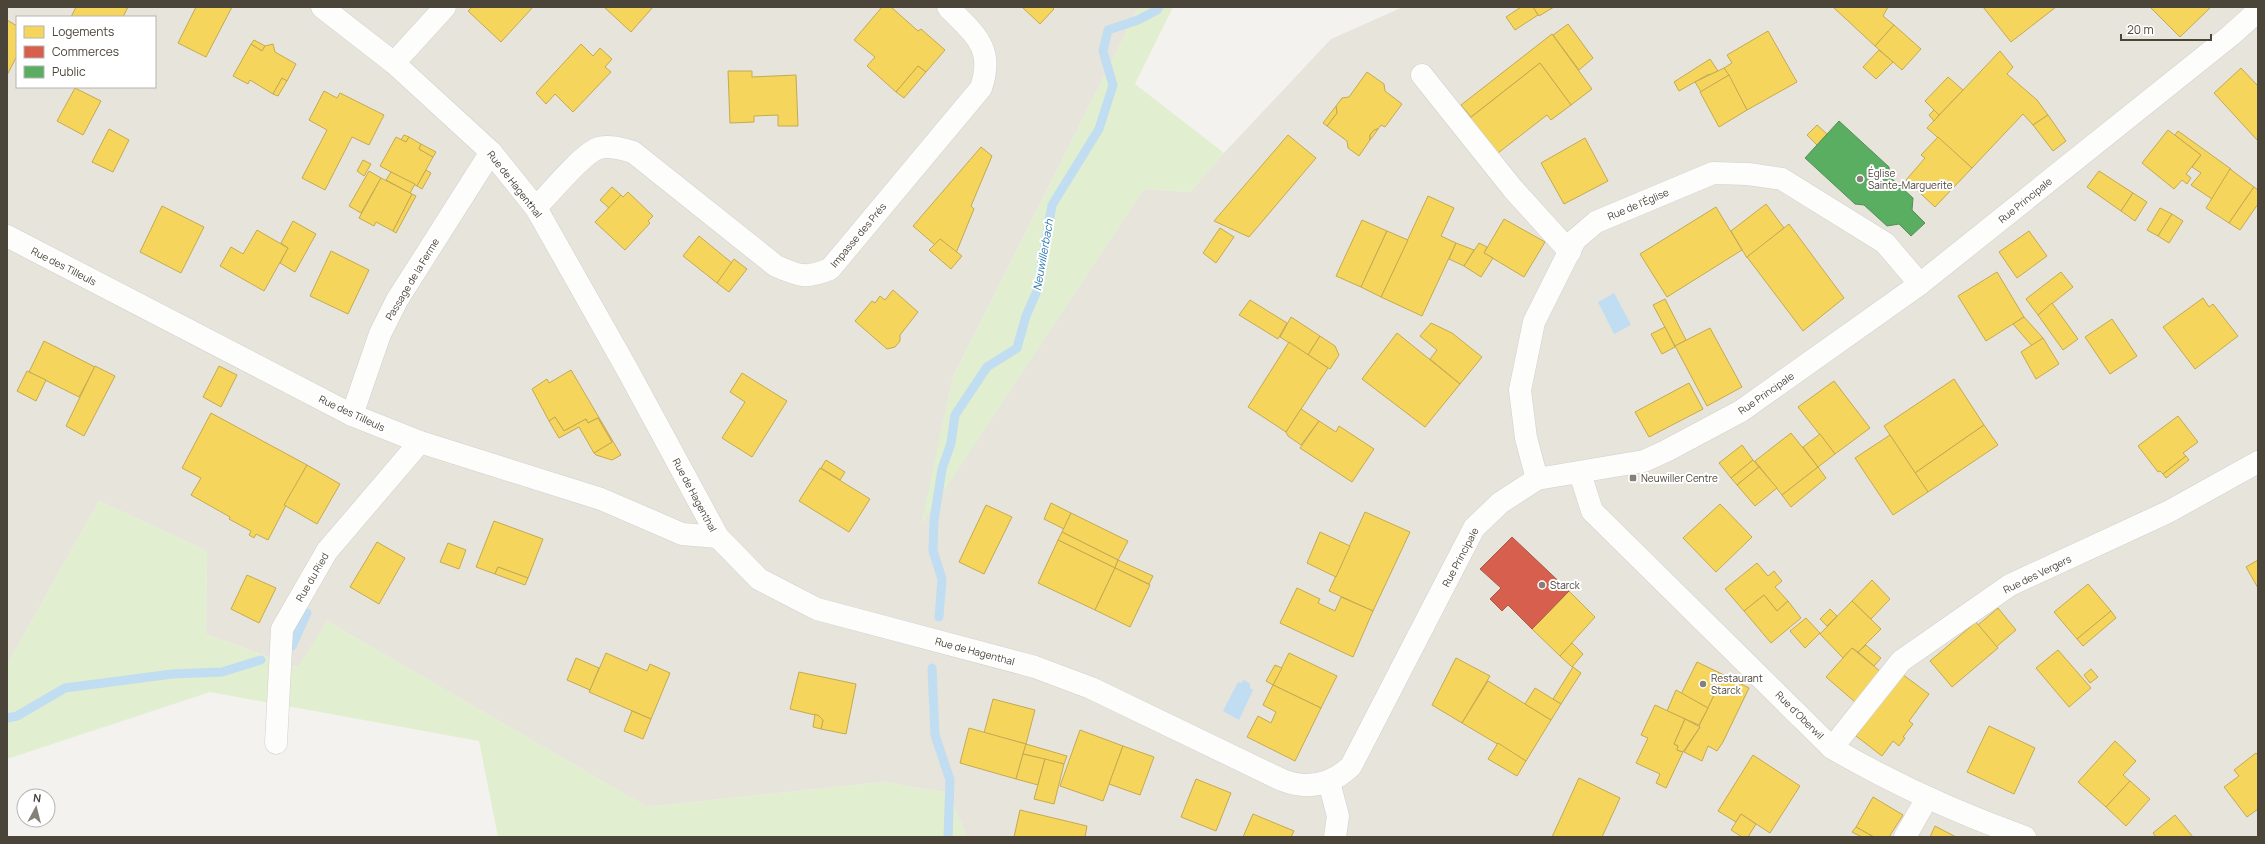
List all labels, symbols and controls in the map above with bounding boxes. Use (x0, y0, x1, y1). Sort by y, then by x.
legend (16, 16, 156, 88)
scale bar (2121, 16, 2211, 42)
text: 20 m (2127, 21, 2154, 38)
text: Logements (52, 23, 114, 40)
text: Commerces (52, 43, 119, 60)
text: Public (52, 63, 86, 80)
street label: Rue de Hagenthal (484, 148, 546, 220)
place label: Église Sainte-Marguerite (1868, 166, 1953, 192)
marker: Église Sainte-Marguerite (1855, 174, 1865, 184)
street label: Rue Principale (1995, 174, 2055, 226)
street label: Rue de l'Église (1605, 185, 1671, 223)
street label: Impasse des Prés (827, 200, 889, 270)
water label: Neuwillerbach (1029, 218, 1056, 292)
street label: Passage de la Ferme (382, 235, 442, 323)
street label: Rue des Tilleuls (29, 244, 99, 288)
street label: Rue Principale (1735, 368, 1797, 417)
street label: Rue des Tilleuls (317, 392, 387, 434)
street label: Rue de Hagenthal (670, 456, 720, 534)
place label: Neuwiller Centre (1641, 471, 1718, 485)
marker: Neuwiller Centre (1628, 473, 1638, 483)
street label: Rue Principale (1438, 525, 1482, 589)
street label: Rue du Ried (292, 550, 332, 604)
street label: Rue des Vergers (2001, 551, 2073, 597)
place label: Starck (1550, 578, 1581, 592)
marker: Starck (1537, 580, 1547, 590)
street label: Rue de Hagenthal (934, 634, 1016, 668)
place label: Restaurant Starck (1711, 671, 1763, 697)
marker: Restaurant Starck (1698, 679, 1708, 689)
street label: Rue d'Oberwil (1773, 688, 1827, 742)
north arrow (16, 788, 56, 828)
text: N (32, 790, 42, 806)

